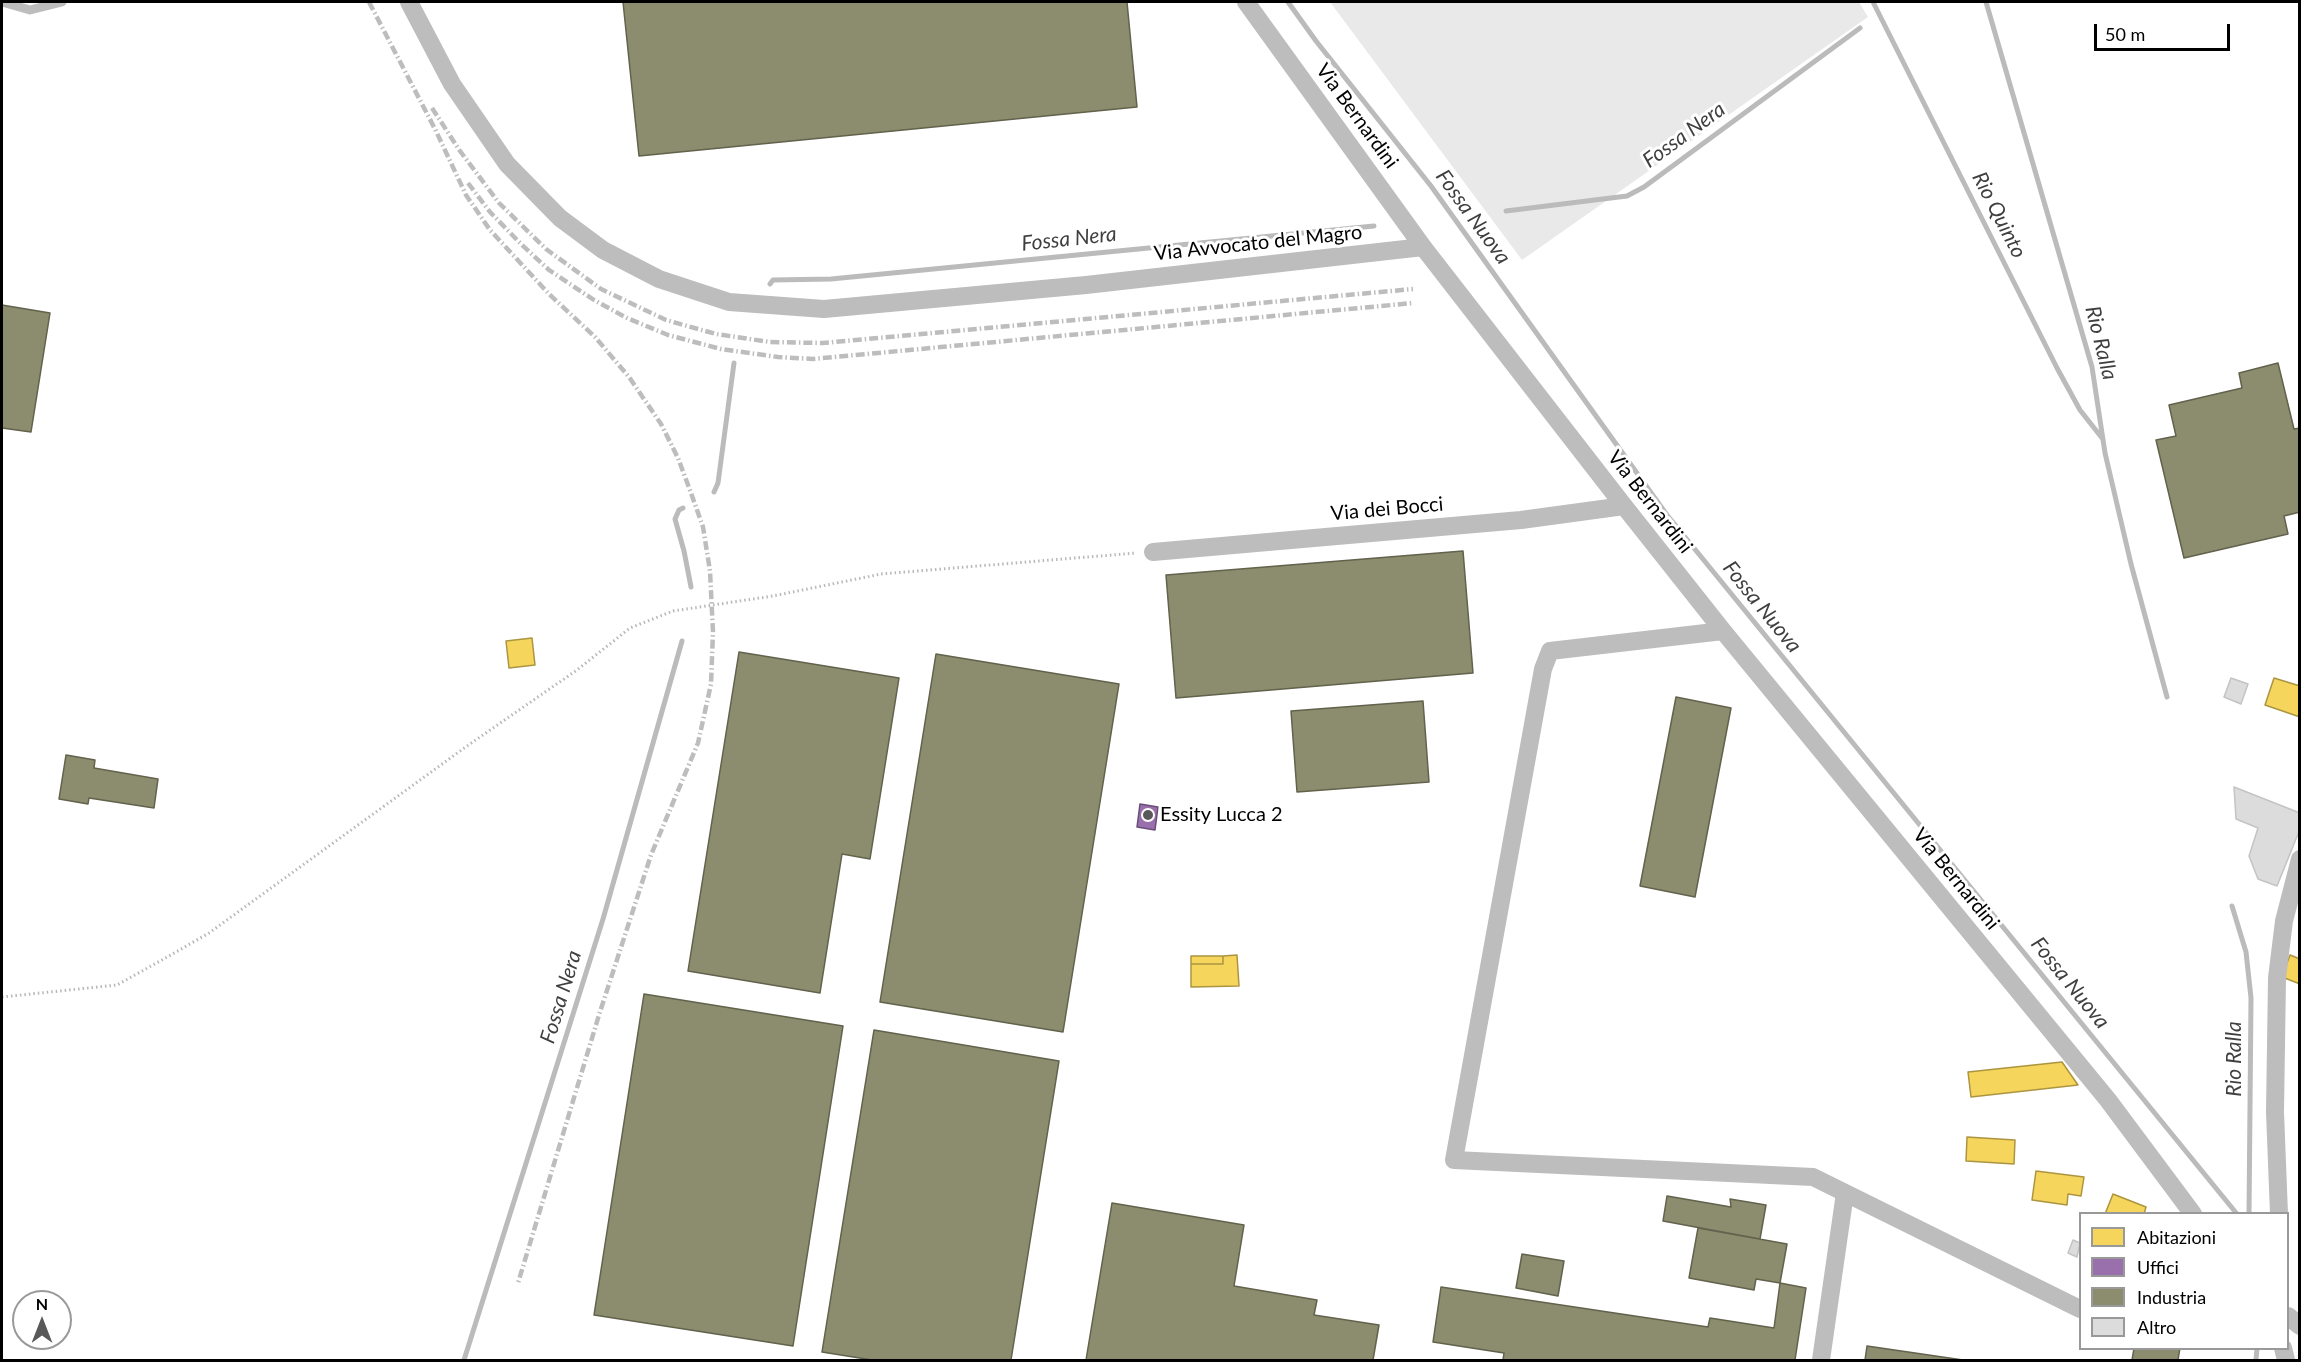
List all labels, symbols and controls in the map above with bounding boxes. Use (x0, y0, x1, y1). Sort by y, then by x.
scale bar (2097, 12, 2234, 50)
text: 50 m (2105, 23, 2145, 45)
street label: Via Bernardini (1311, 59, 1403, 173)
water label: Fossa Nera (1638, 97, 1730, 173)
water label: Fossa Nuova (1430, 165, 1516, 269)
water label: Rio Quinto (1967, 168, 2031, 262)
street label: Via Avvocato del Magro (1153, 220, 1363, 266)
water label: Fossa Nera (1020, 221, 1118, 257)
water label: Rio Ralla (2080, 303, 2122, 383)
street label: Via Bernardini (1602, 446, 1698, 558)
street label: Via dei Bocci (1330, 492, 1444, 526)
water label: Fossa Nuova (1717, 556, 1807, 658)
place label: Essity Lucca 2 (1160, 803, 1283, 827)
marker: Essity Lucca 2 (1141, 808, 1155, 822)
street label: Via Bernardini (1908, 823, 2004, 935)
water label: Fossa Nuova (2025, 932, 2115, 1034)
water label: Fossa Nera (535, 948, 587, 1046)
water label: Rio Ralla (2221, 1021, 2247, 1097)
legend (2079, 1212, 2289, 1350)
text: Abitazioni (2137, 1226, 2216, 1248)
text: Uffici (2137, 1256, 2179, 1278)
text: Industria (2137, 1286, 2206, 1308)
north arrow (12, 1290, 72, 1350)
text: N (36, 1294, 48, 1313)
text: Altro (2137, 1316, 2176, 1338)

